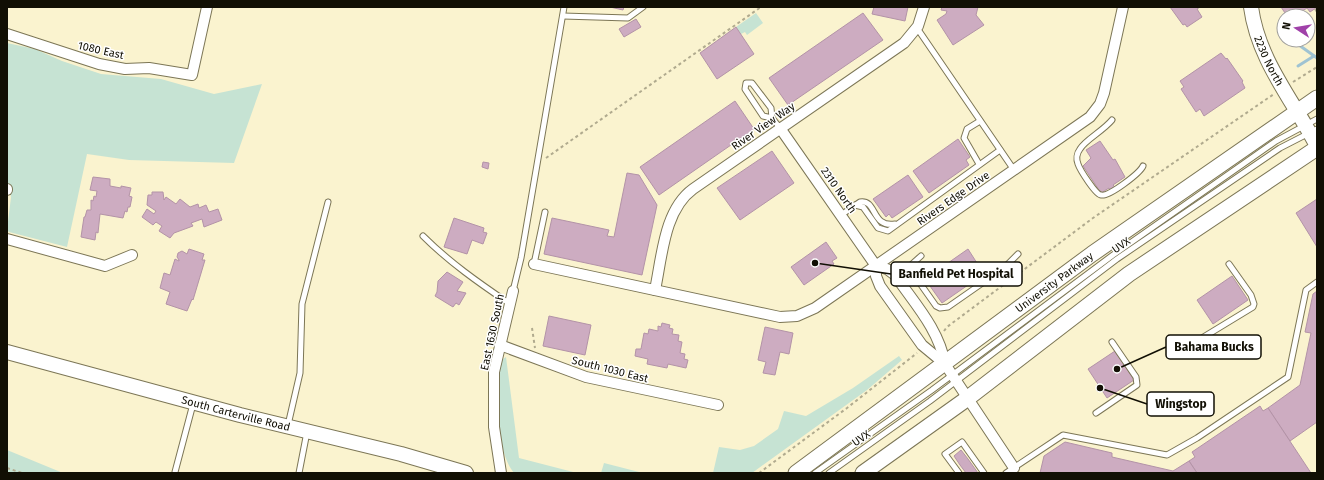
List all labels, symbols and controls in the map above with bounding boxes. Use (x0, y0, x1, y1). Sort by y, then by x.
north arrow (1276, 8, 1316, 48)
text: N (1280, 21, 1294, 31)
street label: 2230 North (1251, 34, 1286, 88)
street label: 1080 East (77, 39, 125, 62)
street label: River View Way (729, 99, 798, 153)
street label: 2310 North (818, 165, 859, 216)
street label: Rivers Edge Drive (914, 168, 992, 228)
street label: UVX (1110, 235, 1133, 256)
street label: University Parkway (1013, 249, 1096, 316)
callout: Banfield Pet Hospital (891, 262, 1022, 286)
text: Banfield Pet Hospital (898, 267, 1014, 281)
street label: East 1630 South (478, 293, 507, 372)
callout: Bahama Bucks (1166, 335, 1261, 359)
text: Bahama Bucks (1174, 340, 1254, 354)
street label: South 1030 East (570, 354, 649, 385)
callout: Wingstop (1147, 392, 1214, 416)
street label: South Carterville Road (180, 393, 292, 434)
text: Wingstop (1155, 397, 1207, 411)
street label: UVX (850, 428, 873, 449)

